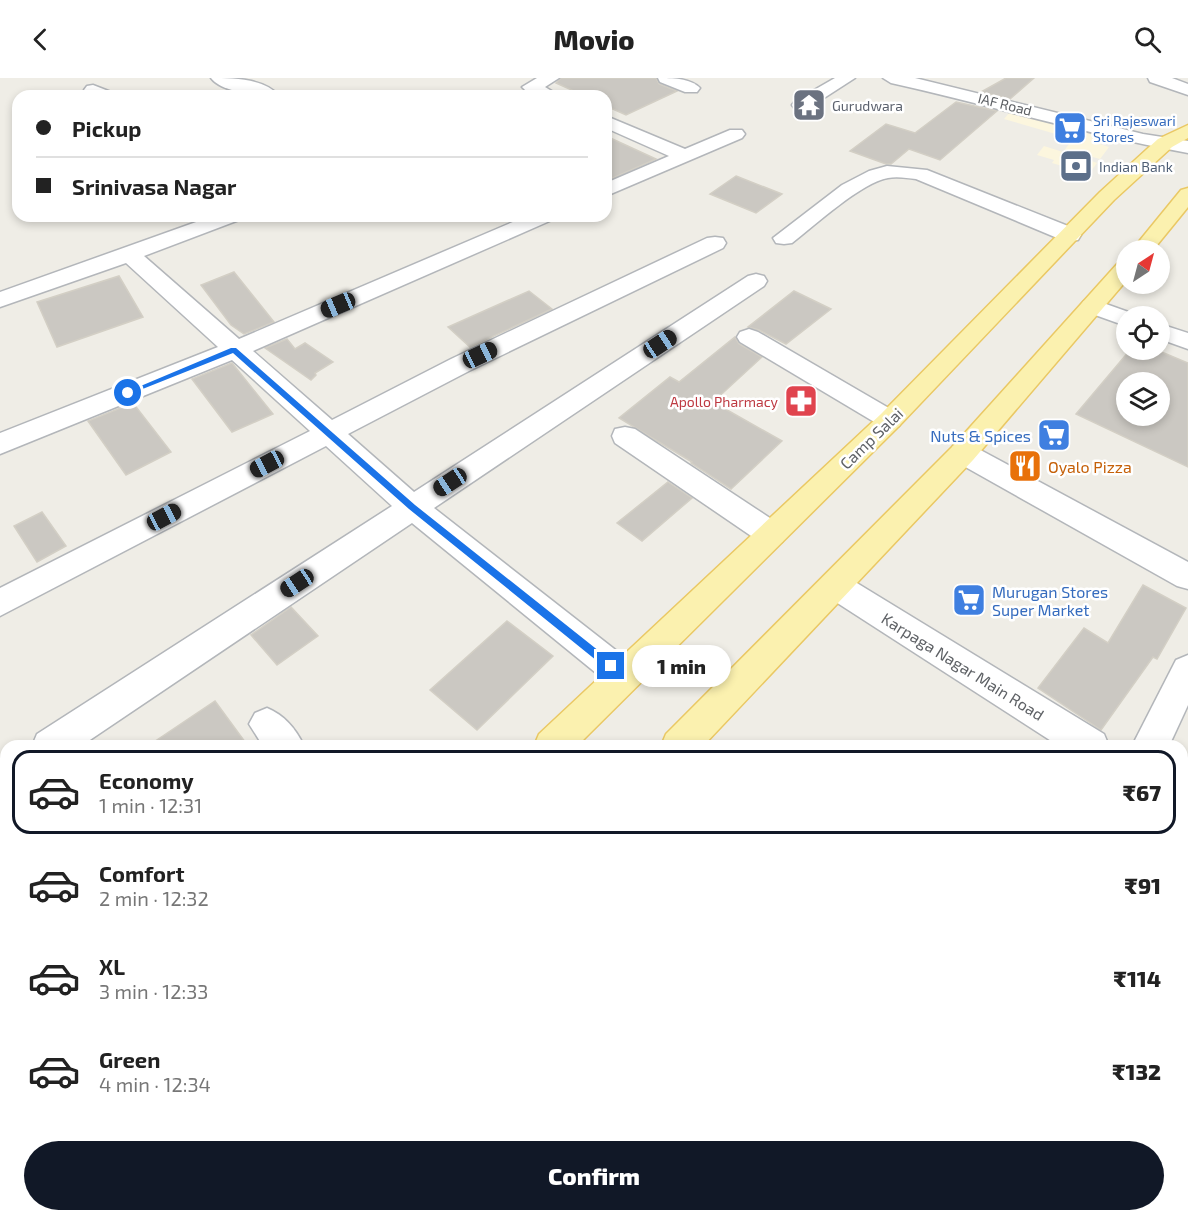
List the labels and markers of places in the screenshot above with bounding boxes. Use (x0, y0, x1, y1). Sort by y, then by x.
temple icon: Gurudwara (791, 87, 827, 123)
place label: Gurudwara (832, 97, 903, 114)
supermarket icon: Sri Rajeswari Stores (1052, 110, 1088, 146)
place label: Sri Rajeswari Stores (1093, 112, 1176, 145)
bank icon: Indian Bank (1058, 148, 1094, 184)
place label: Indian Bank (1099, 158, 1173, 175)
pharmacy icon: Apollo Pharmacy (783, 383, 819, 419)
place label: Apollo Pharmacy (670, 393, 779, 410)
supermarket icon: Nuts & Spices (1036, 417, 1072, 453)
place label: Nuts & Spices (930, 426, 1031, 445)
restaurant icon: Oyalo Pizza (1007, 448, 1043, 484)
place label: Oyalo Pizza (1048, 457, 1132, 476)
supermarket icon: Murugan Stores Super Market (951, 582, 987, 618)
place label: Murugan Stores Super Market (992, 582, 1108, 619)

